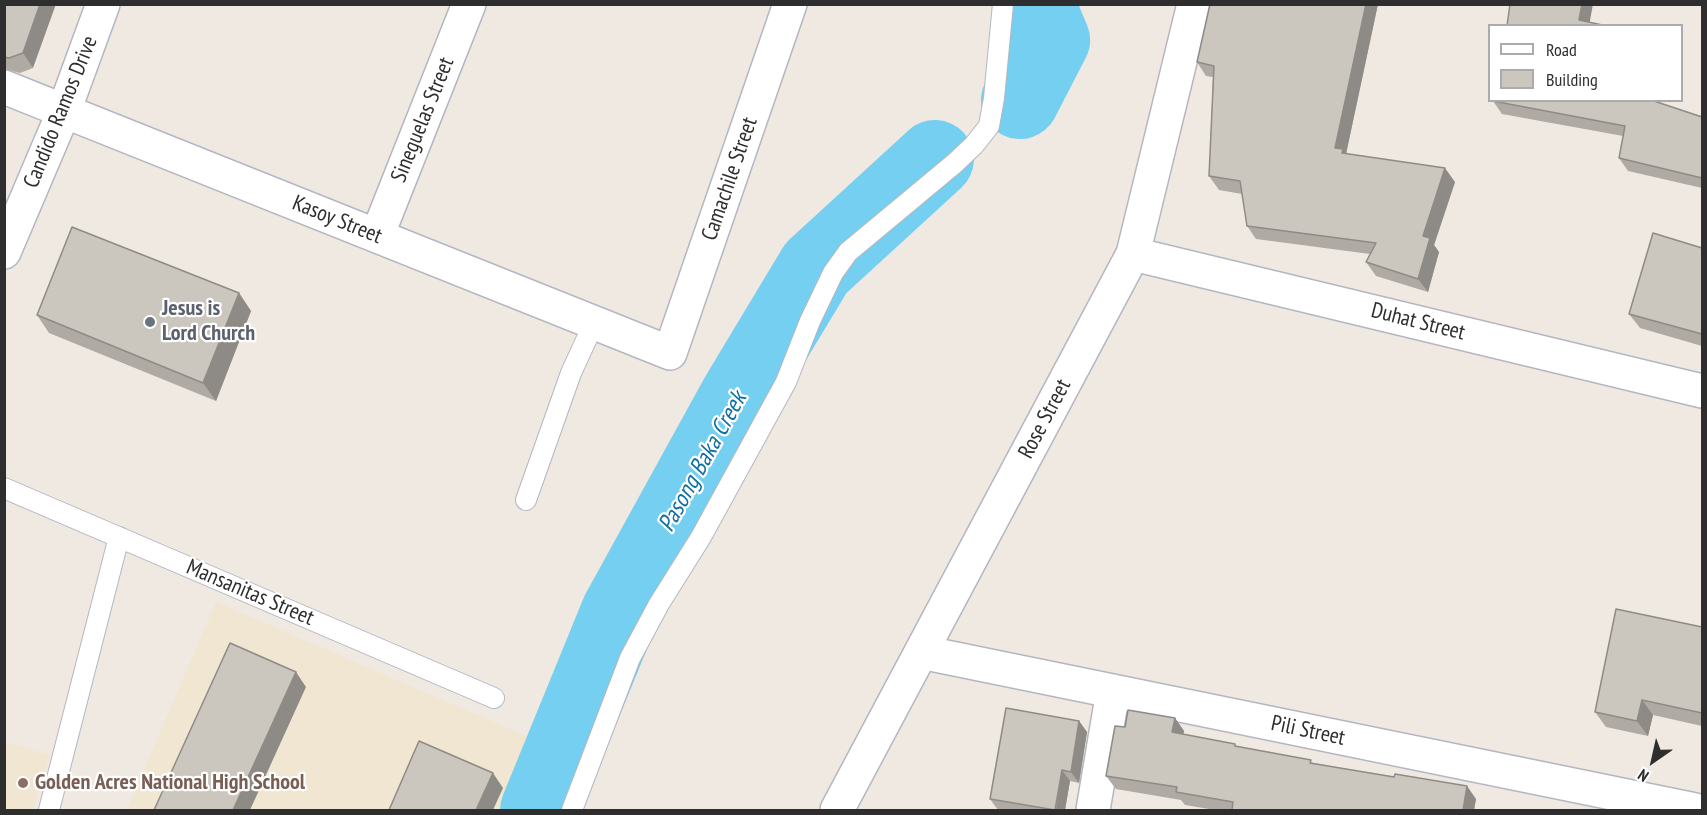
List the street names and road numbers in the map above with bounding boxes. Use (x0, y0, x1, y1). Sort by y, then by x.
street label: Candido Ramos Drive (19, 32, 103, 192)
street label: Sineguelas Street (386, 54, 460, 186)
street label: Camachile Street (697, 114, 763, 244)
street label: Kasoy Street (288, 190, 386, 250)
street label: Duhat Street (1368, 298, 1468, 346)
street label: Rose Street (1013, 375, 1077, 463)
street label: Mansanitas Street (182, 554, 318, 632)
street label: Pili Street (1269, 710, 1347, 752)

